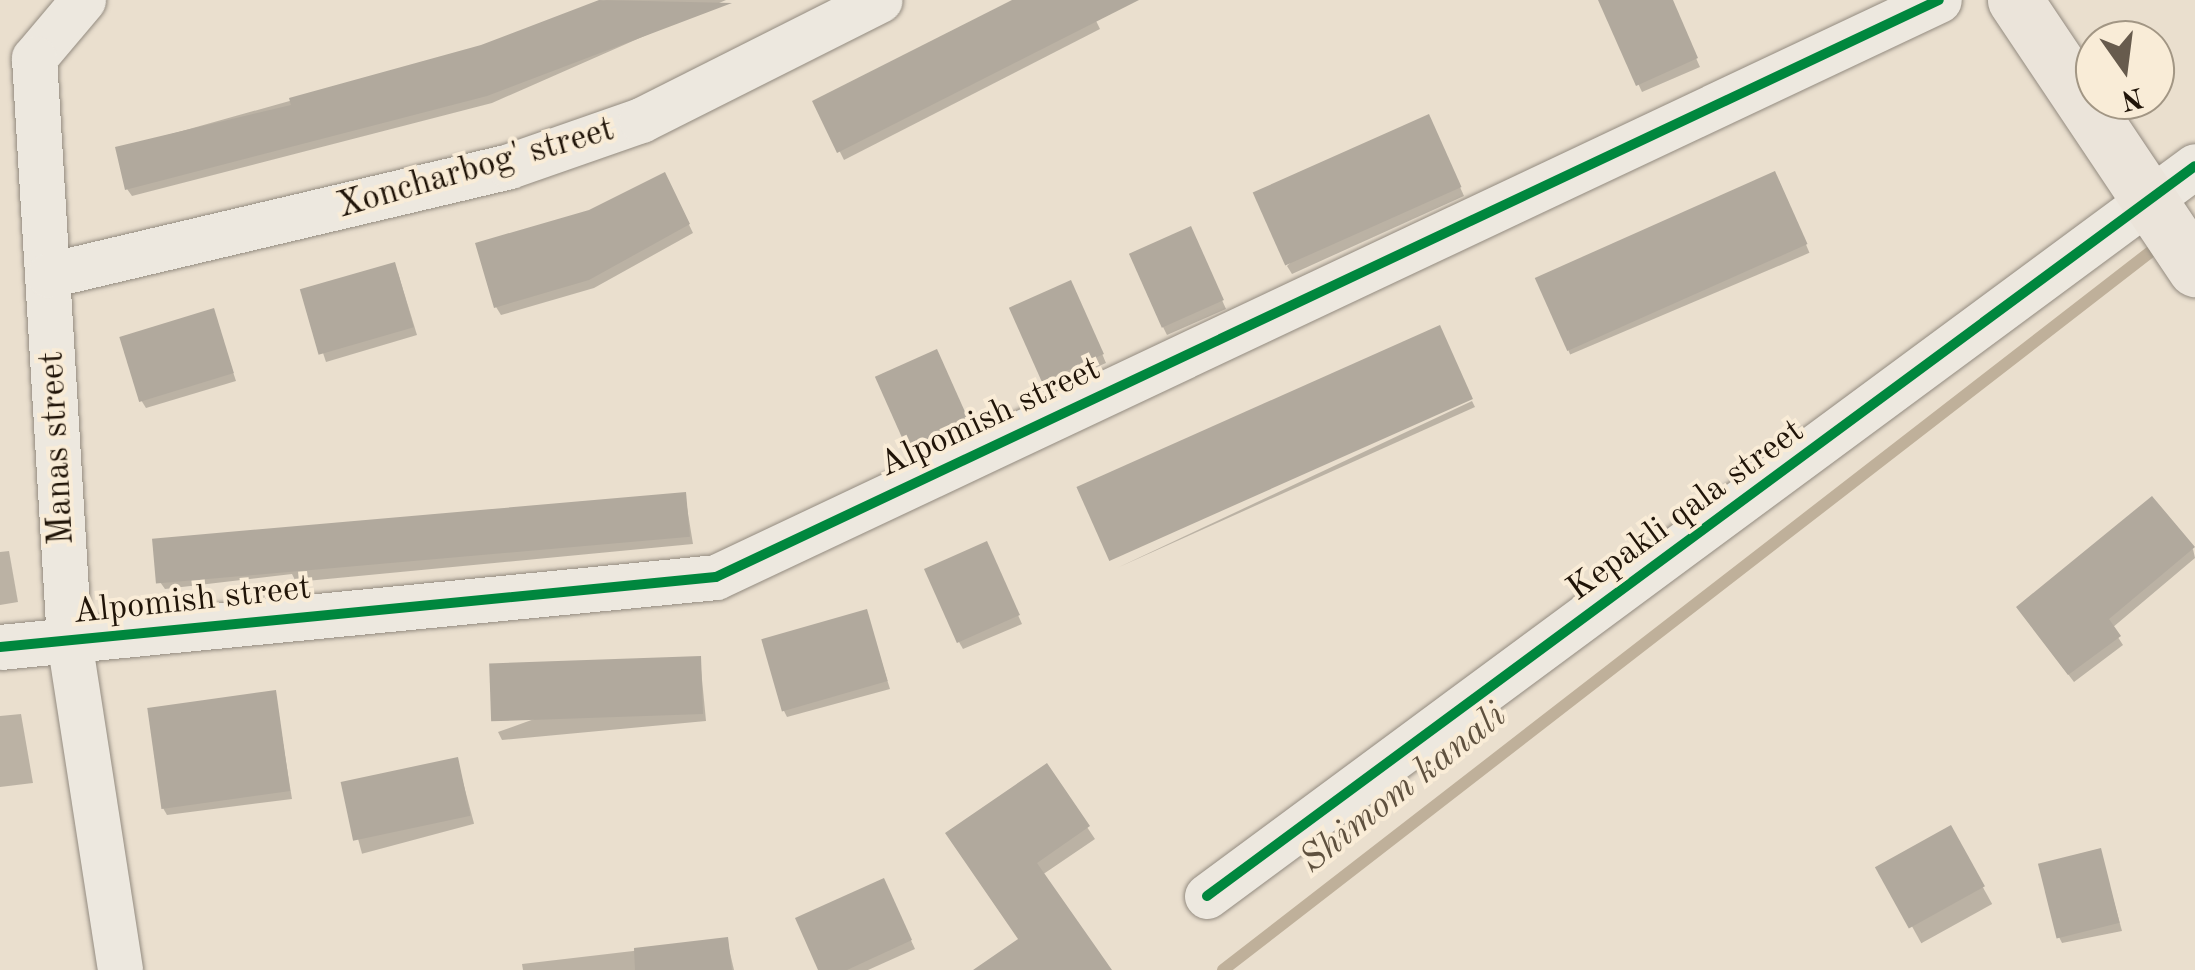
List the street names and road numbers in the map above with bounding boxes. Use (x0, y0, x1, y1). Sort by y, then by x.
street label: Xoncharbog' street (333, 109, 619, 229)
street label: Alpomish street (873, 348, 1107, 488)
street label: Manas street (32, 350, 84, 546)
street label: Kepakli qala street (1559, 411, 1813, 611)
street label: Alpomish street (71, 568, 313, 634)

